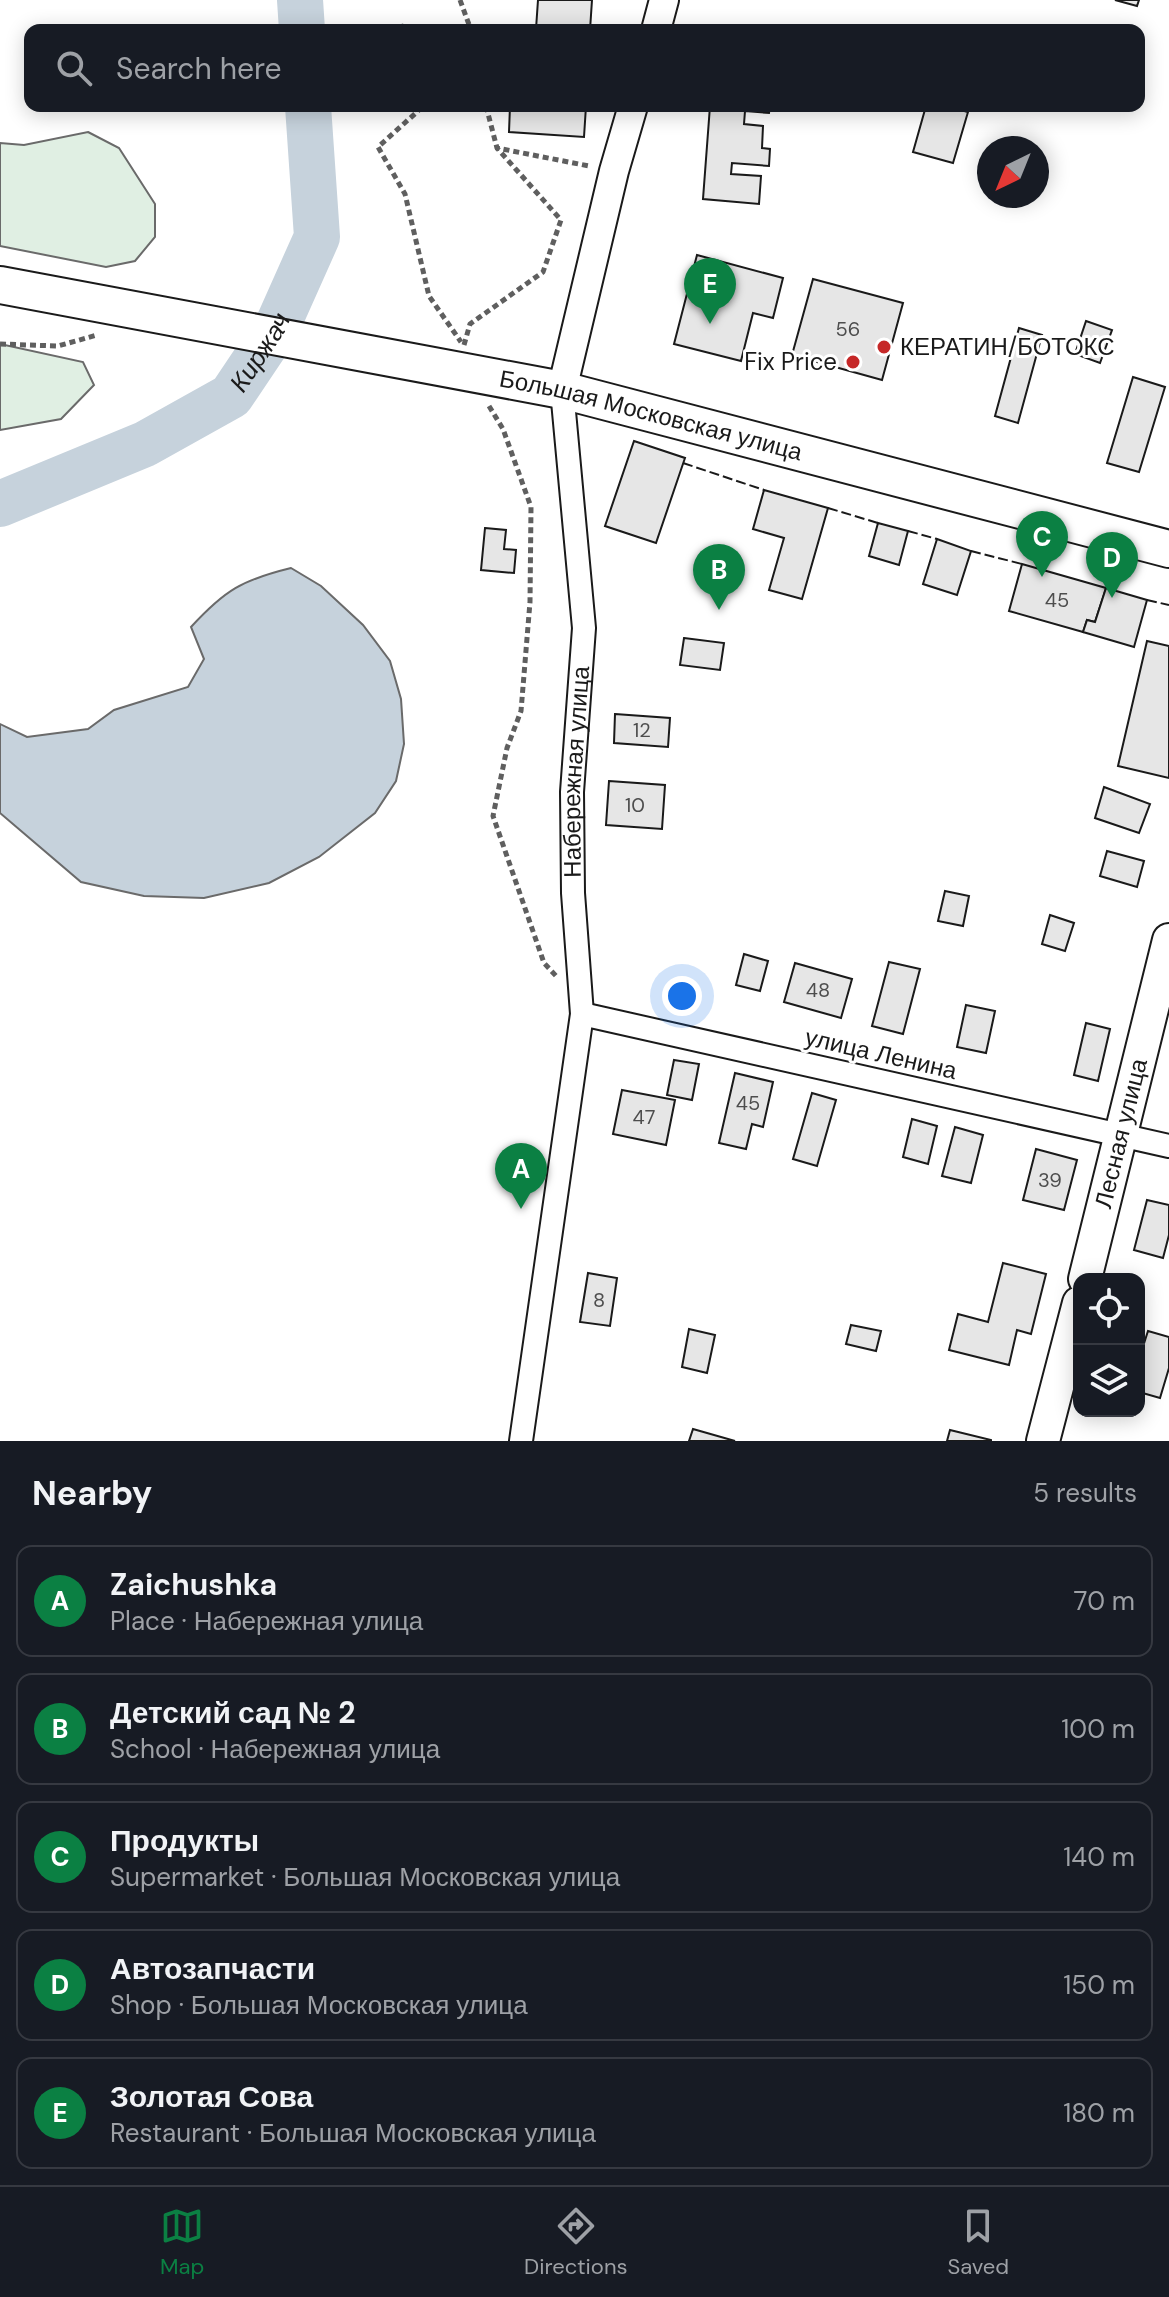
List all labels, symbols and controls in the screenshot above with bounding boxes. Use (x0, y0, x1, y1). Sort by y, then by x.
search box (24, 24, 1145, 112)
icon: search (52, 46, 96, 90)
text: Search here (116, 49, 282, 88)
north arrow (977, 136, 1049, 208)
pin: E (684, 258, 736, 324)
water label: Киржач (222, 308, 298, 398)
house number: 56 (836, 316, 860, 342)
place label: КЕРАТИН/БОТОКС (900, 331, 1115, 362)
marker: КЕРАТИН/БОТОКС (875, 338, 893, 356)
place label: Fix Price (744, 346, 837, 377)
marker: Fix Price (844, 353, 862, 371)
street label: Большая Московская улица (497, 363, 806, 467)
pin: C (1016, 511, 1068, 577)
pin: D (1086, 532, 1138, 598)
pin: B (693, 544, 745, 610)
house number: 45 (1045, 587, 1069, 613)
street label: Набережная улица (556, 664, 596, 878)
house number: 12 (633, 717, 651, 743)
house number: 10 (625, 792, 645, 818)
your location (662, 976, 702, 1016)
house number: 48 (806, 977, 830, 1003)
street label: улица Ленина (802, 1021, 961, 1086)
street label: Лесная улица (1087, 1055, 1154, 1211)
house number: 45 (736, 1090, 760, 1116)
house number: 47 (633, 1104, 655, 1130)
pin: A (495, 1143, 547, 1209)
house number: 39 (1038, 1167, 1062, 1193)
map controls (1073, 1273, 1145, 1417)
button: locate (1073, 1273, 1145, 1345)
house number: 8 (593, 1287, 605, 1313)
button: layers (1073, 1345, 1145, 1417)
text: Nearby (32, 1471, 152, 1516)
text: 5 results (1033, 1476, 1137, 1510)
text: Zaichushka (110, 1565, 277, 1604)
text: A (51, 1584, 69, 1618)
text: 70 m (1074, 1584, 1135, 1618)
text: Place · Набережная улица (110, 1604, 423, 1638)
text: Детский сад № 2 (110, 1693, 356, 1732)
text: B (52, 1712, 68, 1746)
text: 100 m (1061, 1712, 1135, 1746)
text: School · Набережная улица (110, 1732, 440, 1766)
text: Продукты (110, 1821, 259, 1860)
text: C (50, 1840, 70, 1874)
text: 140 m (1063, 1840, 1135, 1874)
text: Supermarket · Большая Московская улица (110, 1860, 620, 1894)
text: Автозапчасти (110, 1949, 315, 1988)
text: D (51, 1968, 69, 2002)
text: 150 m (1063, 1968, 1135, 2002)
text: Shop · Большая Московская улица (110, 1988, 528, 2022)
text: Золотая Сова (110, 2077, 313, 2116)
text: E (52, 2096, 68, 2130)
text: 180 m (1063, 2096, 1135, 2130)
text: Restaurant · Большая Московская улица (110, 2116, 596, 2150)
tab: Map (160, 2204, 204, 2281)
tab: Directions (524, 2204, 628, 2281)
tab: Saved (947, 2204, 1009, 2281)

